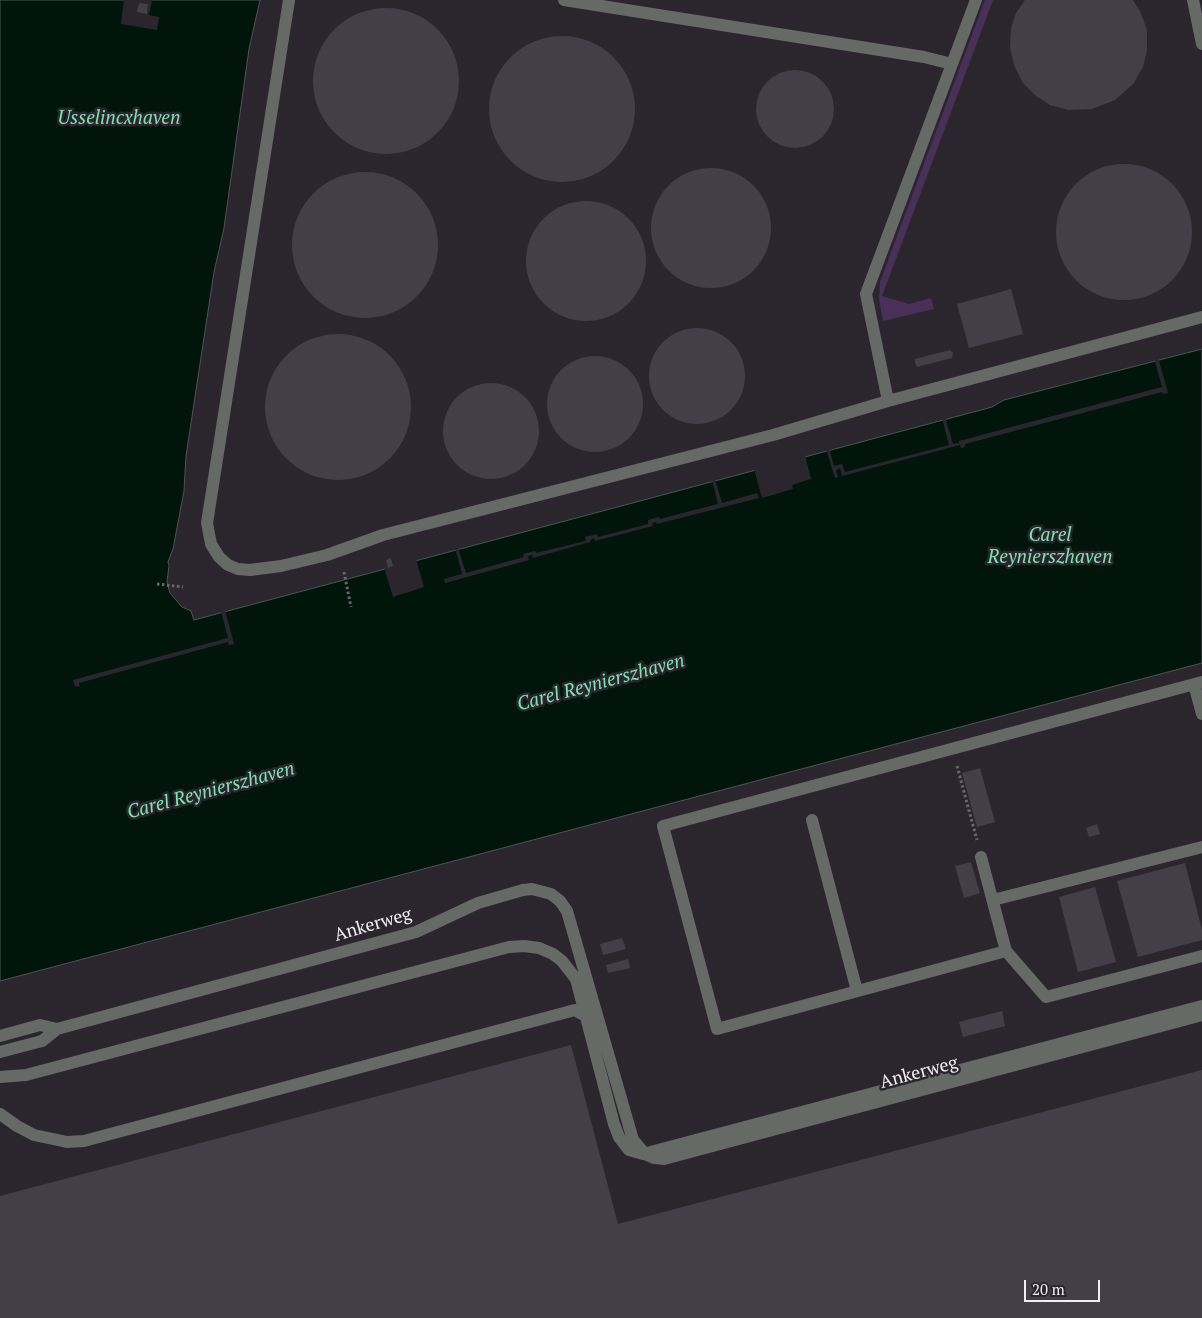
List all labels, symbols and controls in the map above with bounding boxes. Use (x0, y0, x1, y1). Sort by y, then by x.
water label: Usselincxhaven (58, 108, 180, 130)
water label: Carel Reynierszhaven (988, 525, 1112, 569)
water label: Carel Reynierszhaven (515, 650, 687, 716)
water label: Carel Reynierszhaven (125, 758, 297, 824)
street label: Ankerweg (332, 904, 414, 946)
street label: Ankerweg (878, 1052, 960, 1094)
scale bar (1027, 1270, 1103, 1302)
text: 20 m (1032, 1279, 1065, 1299)

